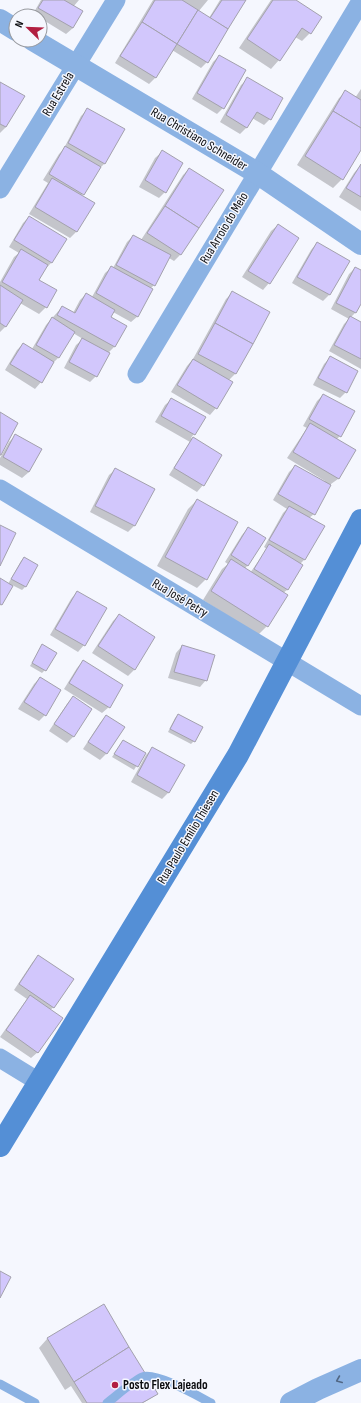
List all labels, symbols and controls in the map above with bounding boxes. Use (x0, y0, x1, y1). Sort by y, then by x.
north arrow (8, 8, 48, 48)
text: N (12, 19, 26, 30)
street label: Rua Estrela (39, 69, 77, 119)
street label: Rua Christiano Schneider (148, 104, 250, 174)
street label: Rua Arroio do Meio (196, 189, 252, 267)
street label: Rua José Petry (149, 575, 211, 621)
street label: Rua Paulo Emílio Thiesen (154, 787, 222, 887)
one-way arrow (336, 1375, 343, 1383)
place label: Posto Flex Lajeado (123, 1377, 208, 1393)
marker: Posto Flex Lajeado (110, 1380, 120, 1390)

